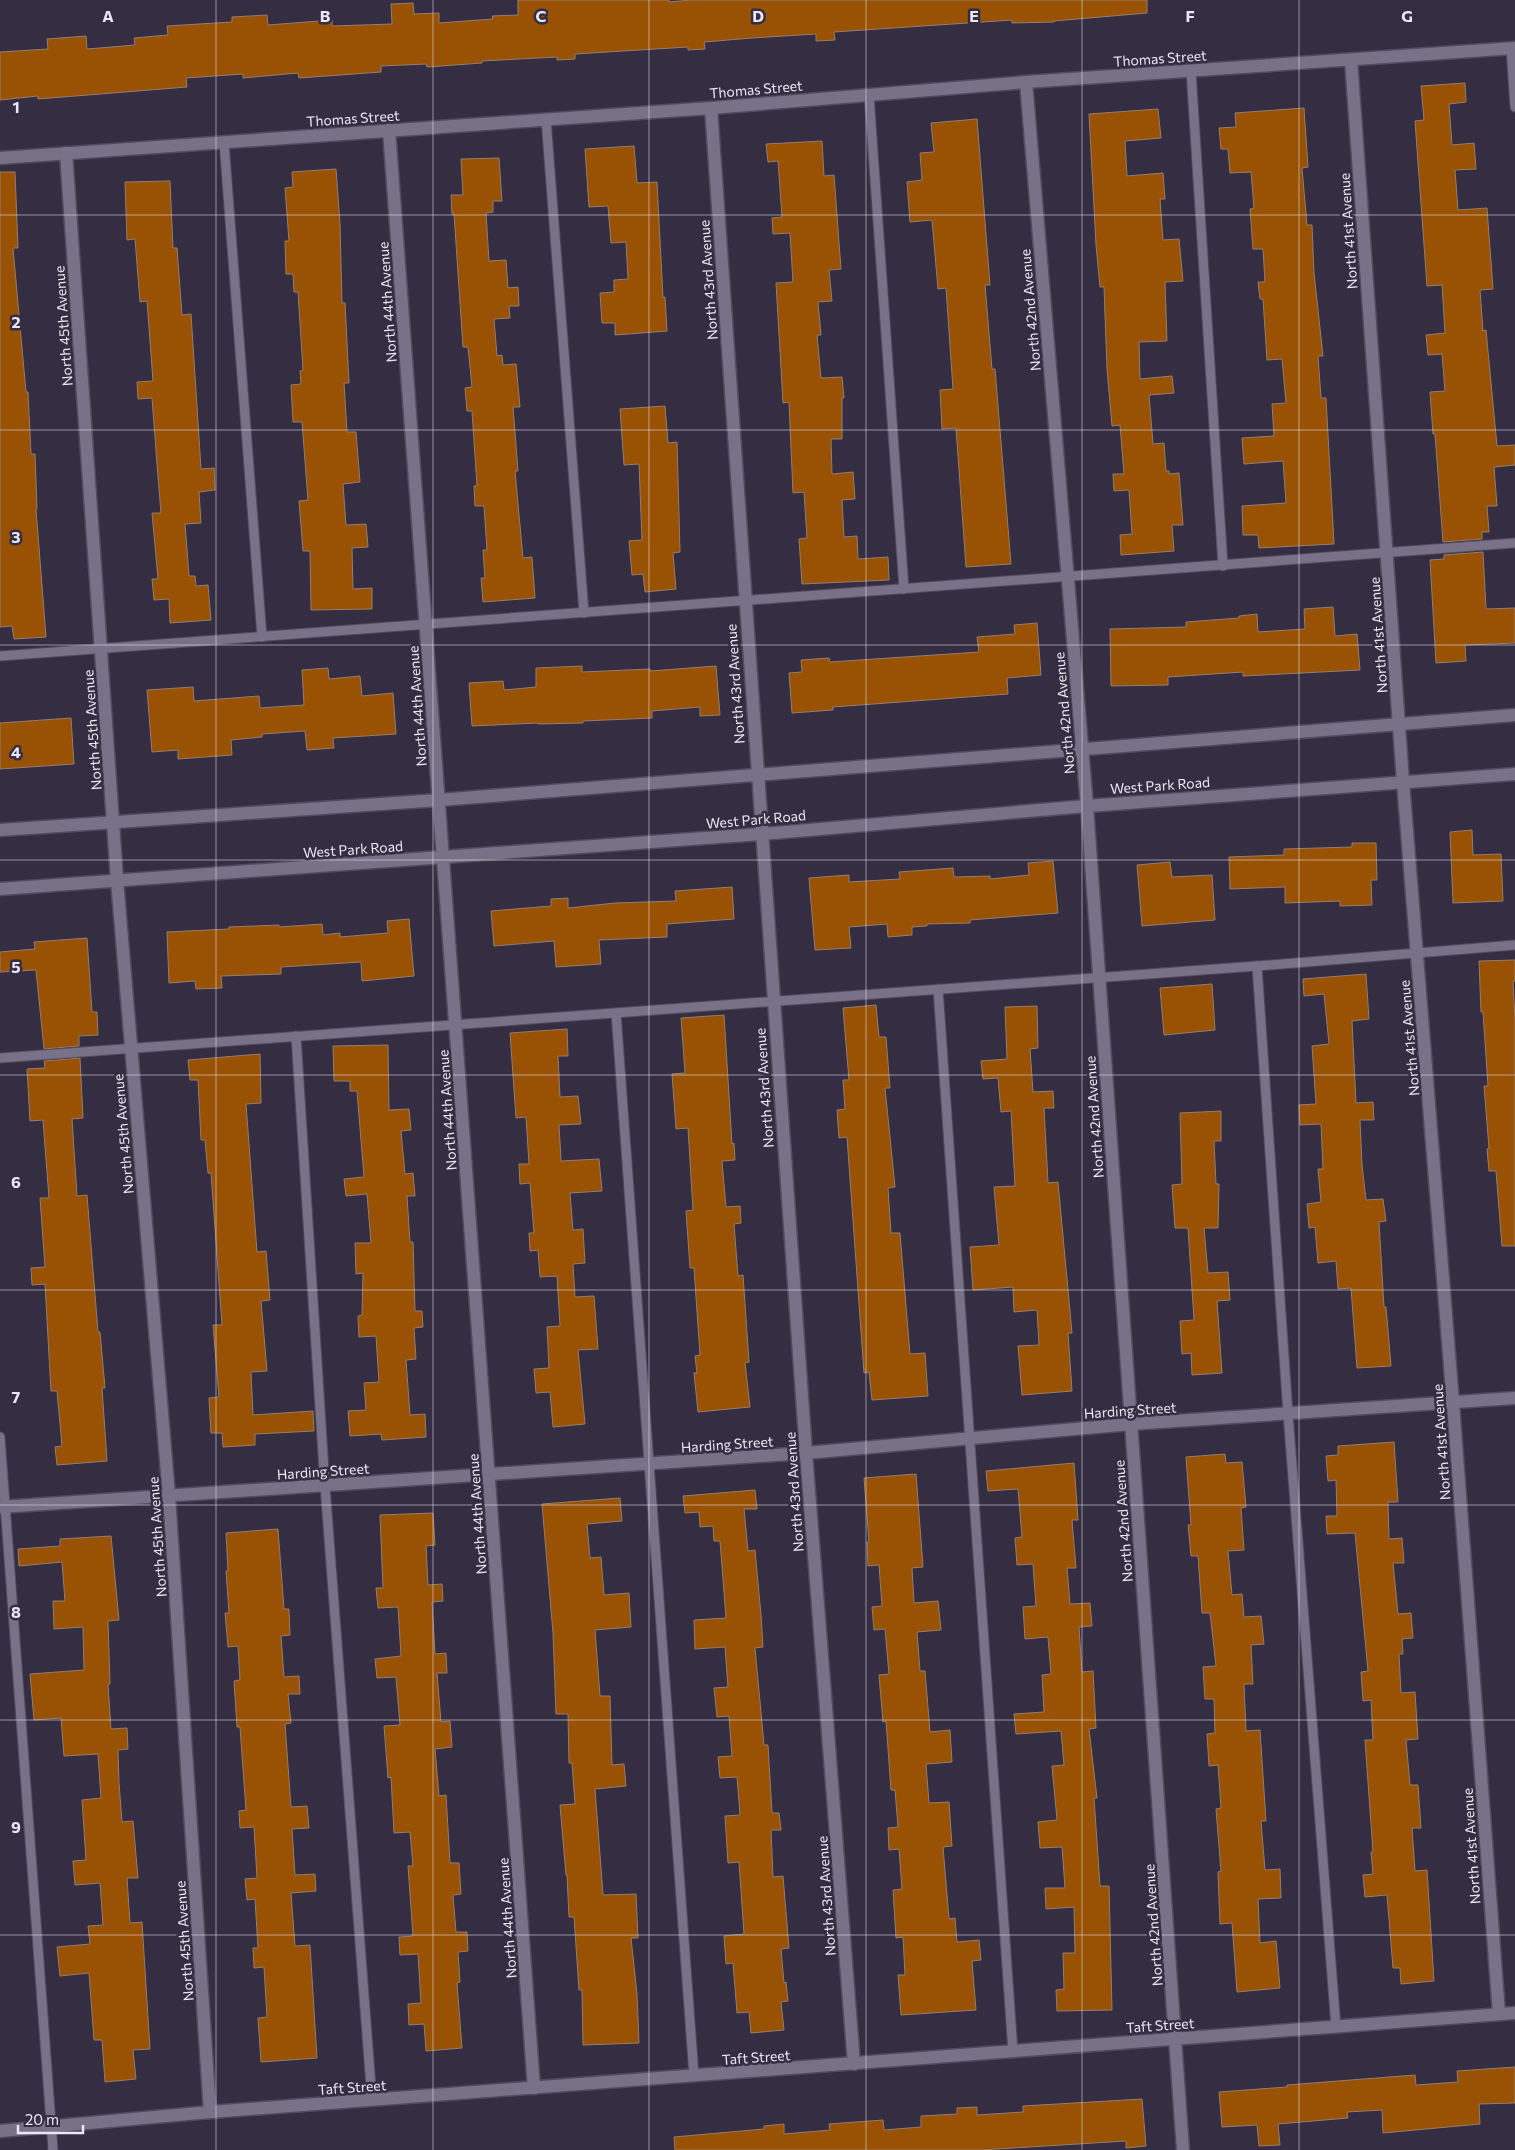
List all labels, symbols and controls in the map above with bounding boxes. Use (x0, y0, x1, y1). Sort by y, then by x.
text: A (102, 6, 114, 25)
text: B (320, 6, 331, 25)
text: C (536, 6, 547, 25)
text: D (752, 6, 764, 25)
text: E (969, 6, 979, 25)
text: F (1185, 6, 1195, 25)
text: G (1401, 6, 1413, 25)
street label: Thomas Street (1113, 46, 1207, 70)
street label: Thomas Street (709, 76, 804, 102)
text: 1 (12, 97, 20, 116)
street label: Thomas Street (306, 106, 400, 130)
street label: North 41st Avenue (1335, 172, 1361, 290)
street label: North 43rd Avenue (695, 219, 721, 341)
street label: North 44th Avenue (374, 241, 400, 363)
street label: North 42nd Avenue (1016, 248, 1044, 372)
street label: North 45th Avenue (50, 265, 76, 387)
text: 2 (11, 312, 21, 331)
text: 3 (11, 527, 21, 546)
street label: North 41st Avenue (1365, 576, 1391, 694)
street label: North 43rd Avenue (722, 623, 748, 745)
street label: North 44th Avenue (404, 645, 430, 767)
street label: North 42nd Avenue (1050, 651, 1078, 775)
street label: North 45th Avenue (79, 669, 105, 791)
text: 4 (11, 742, 21, 761)
street label: West Park Road (1109, 773, 1211, 797)
street label: West Park Road (705, 806, 807, 832)
street label: West Park Road (302, 837, 404, 861)
text: 5 (11, 957, 21, 976)
street label: North 41st Avenue (1395, 979, 1423, 1097)
street label: North 43rd Avenue (751, 1027, 777, 1149)
street label: North 44th Avenue (434, 1049, 460, 1171)
street label: North 42nd Avenue (1081, 1055, 1107, 1179)
street label: North 45th Avenue (109, 1073, 137, 1195)
text: 6 (11, 1172, 21, 1191)
street label: North 41st Avenue (1428, 1383, 1454, 1501)
text: 7 (12, 1387, 21, 1406)
street label: Harding Street (1083, 1398, 1177, 1422)
street label: North 43rd Avenue (781, 1431, 807, 1553)
street label: Harding Street (680, 1432, 774, 1456)
street label: North 44th Avenue (464, 1453, 490, 1575)
street label: Harding Street (276, 1459, 370, 1483)
street label: North 42nd Avenue (1110, 1459, 1136, 1583)
street label: North 45th Avenue (144, 1476, 170, 1598)
text: 8 (11, 1602, 21, 1621)
street label: North 41st Avenue (1458, 1787, 1484, 1905)
text: 9 (11, 1817, 21, 1836)
street label: North 43rd Avenue (813, 1835, 839, 1957)
street label: North 44th Avenue (494, 1857, 520, 1979)
street label: North 42nd Avenue (1140, 1863, 1166, 1987)
street label: North 45th Avenue (171, 1880, 197, 2002)
street label: Taft Street (1125, 2014, 1195, 2036)
street label: Taft Street (721, 2046, 791, 2068)
street label: Taft Street (317, 2076, 387, 2098)
scale bar (18, 2102, 82, 2134)
text: 20 m (25, 2110, 59, 2128)

